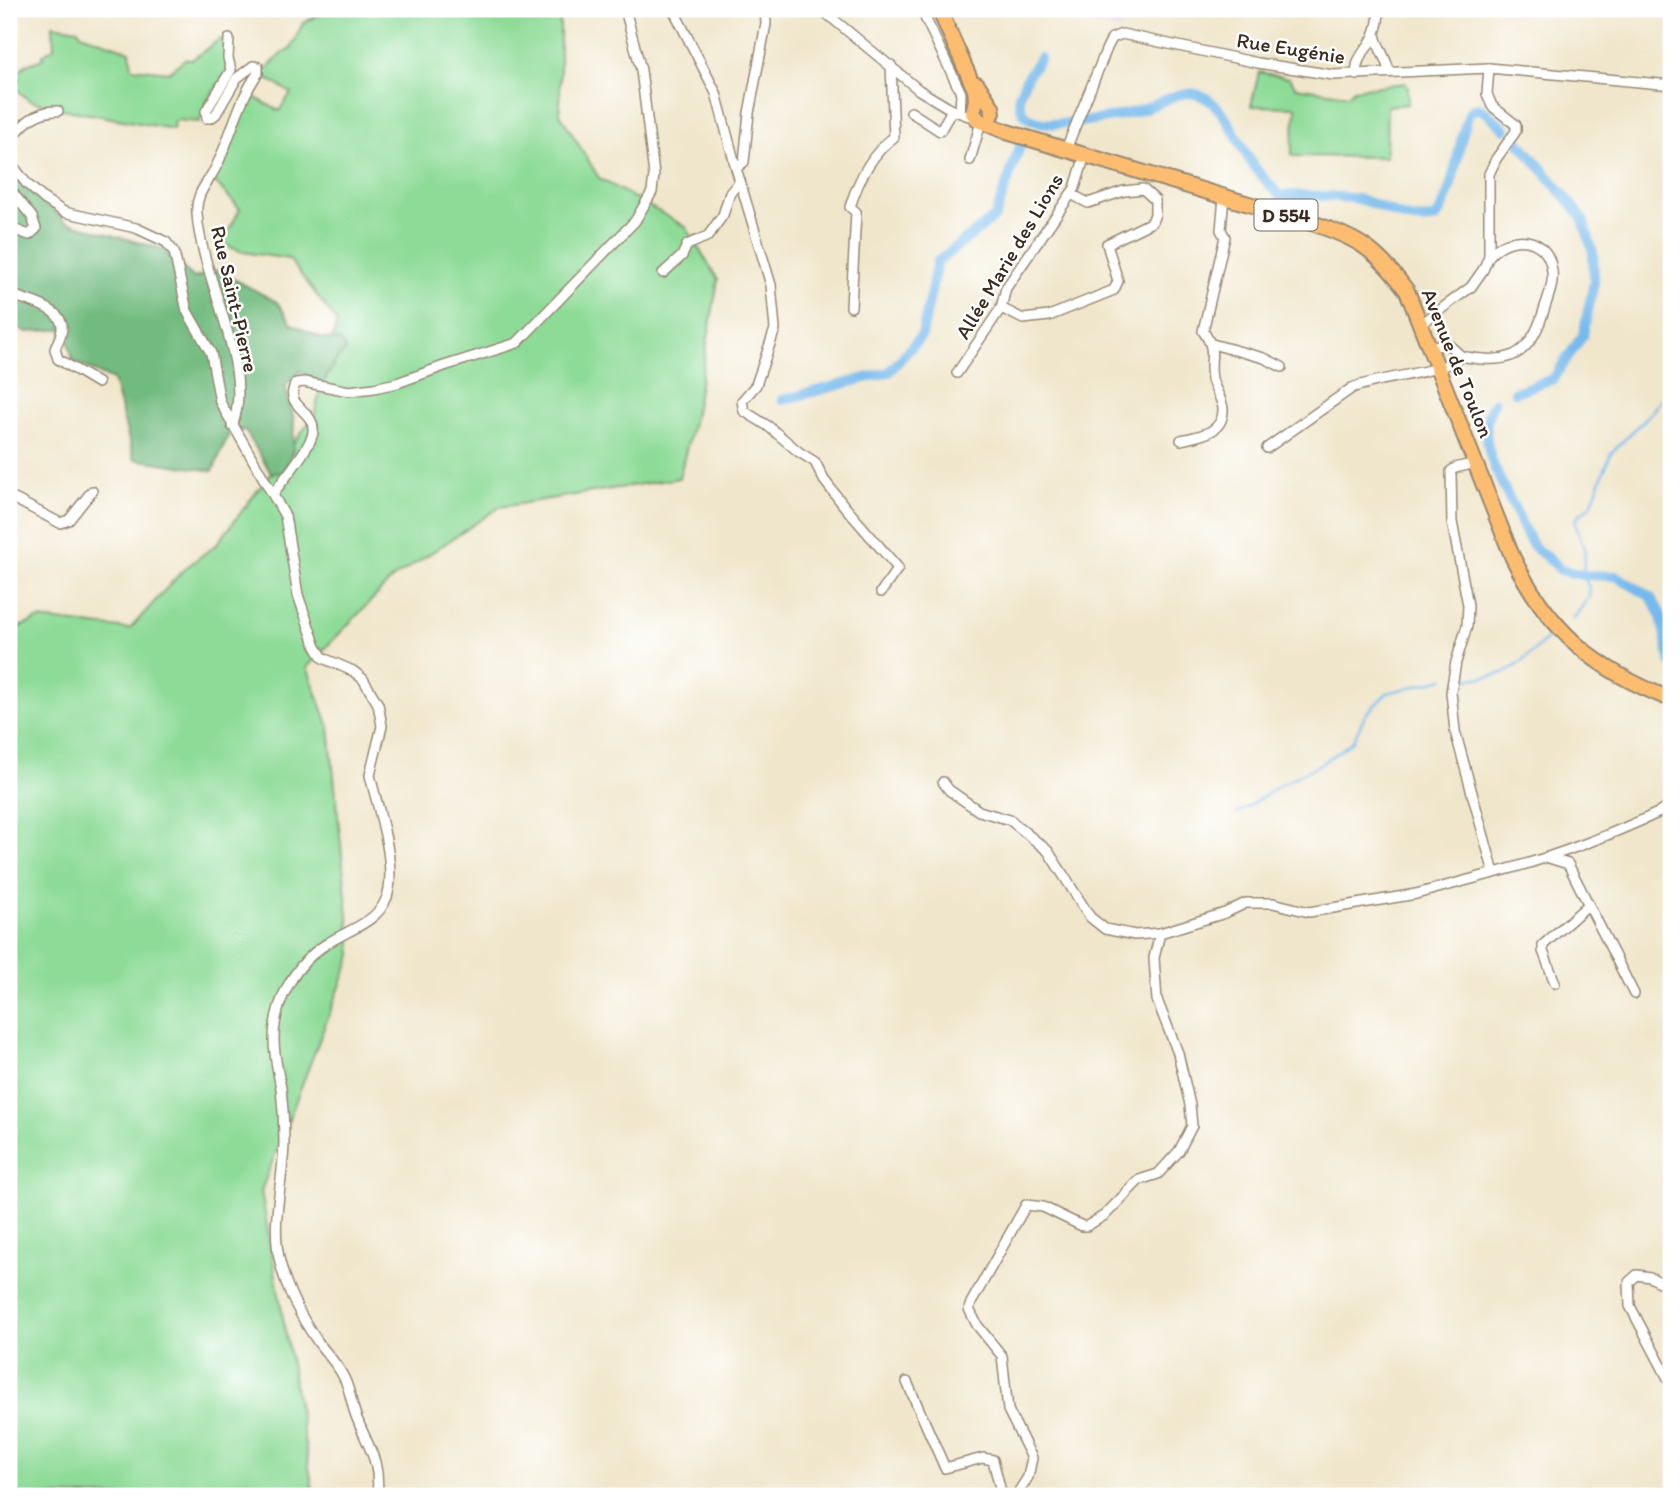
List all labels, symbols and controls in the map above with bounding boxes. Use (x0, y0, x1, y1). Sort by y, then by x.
street label: Rue Eugénie (1235, 27, 1347, 69)
street label: Allée Marie des Lions (950, 169, 1068, 343)
road number: D 554 (1254, 200, 1318, 230)
street label: Rue Saint-Pierre (206, 223, 264, 375)
street label: Avenue de Toulon (1417, 285, 1499, 441)

